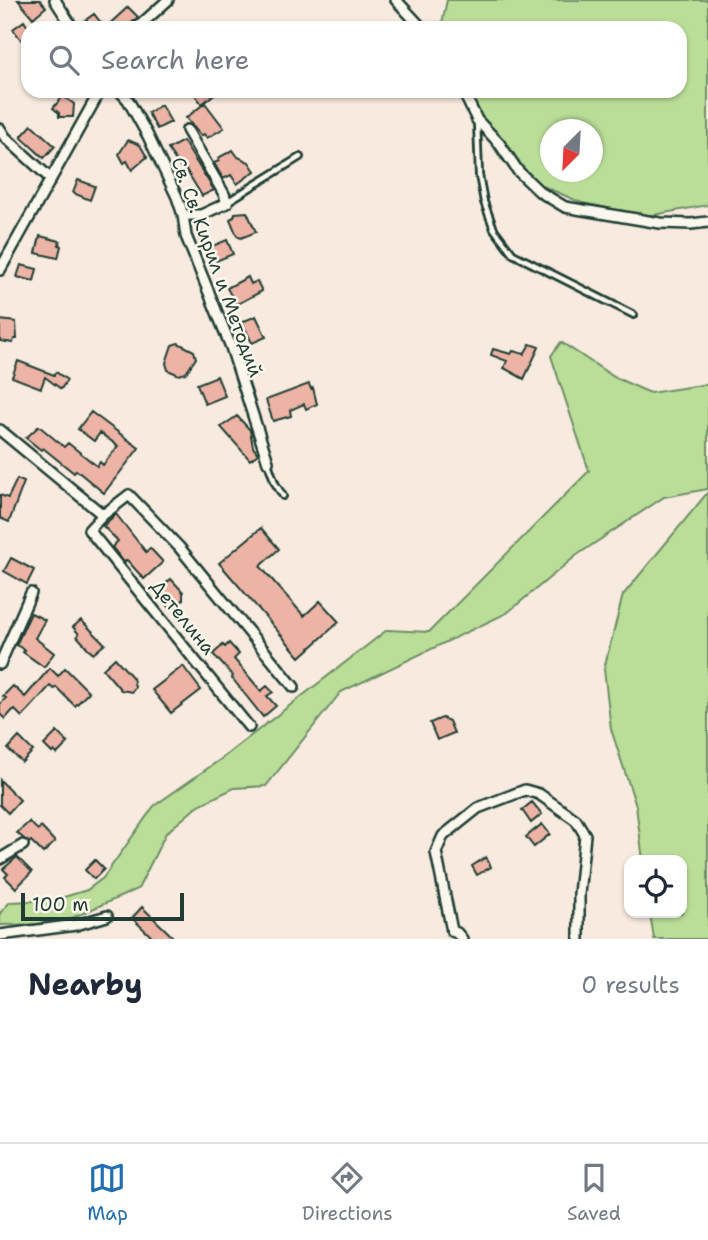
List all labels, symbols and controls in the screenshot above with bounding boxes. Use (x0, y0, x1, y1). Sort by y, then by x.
search box (21, 21, 687, 98)
icon: search (45, 41, 83, 79)
text: Search here (101, 42, 250, 77)
north arrow (540, 119, 603, 182)
street label: Св. Св. Кирил и Методий (166, 154, 268, 380)
street label: Детелина (145, 574, 221, 660)
map controls (624, 855, 687, 918)
button: locate (624, 855, 687, 918)
scale bar (21, 890, 184, 922)
text: 100 m (32, 892, 89, 917)
text: Nearby (28, 964, 143, 1005)
text: 0 results (581, 970, 680, 1000)
tab: Map (87, 1159, 128, 1226)
tab: Directions (302, 1159, 393, 1226)
tab: Saved (567, 1159, 621, 1226)

